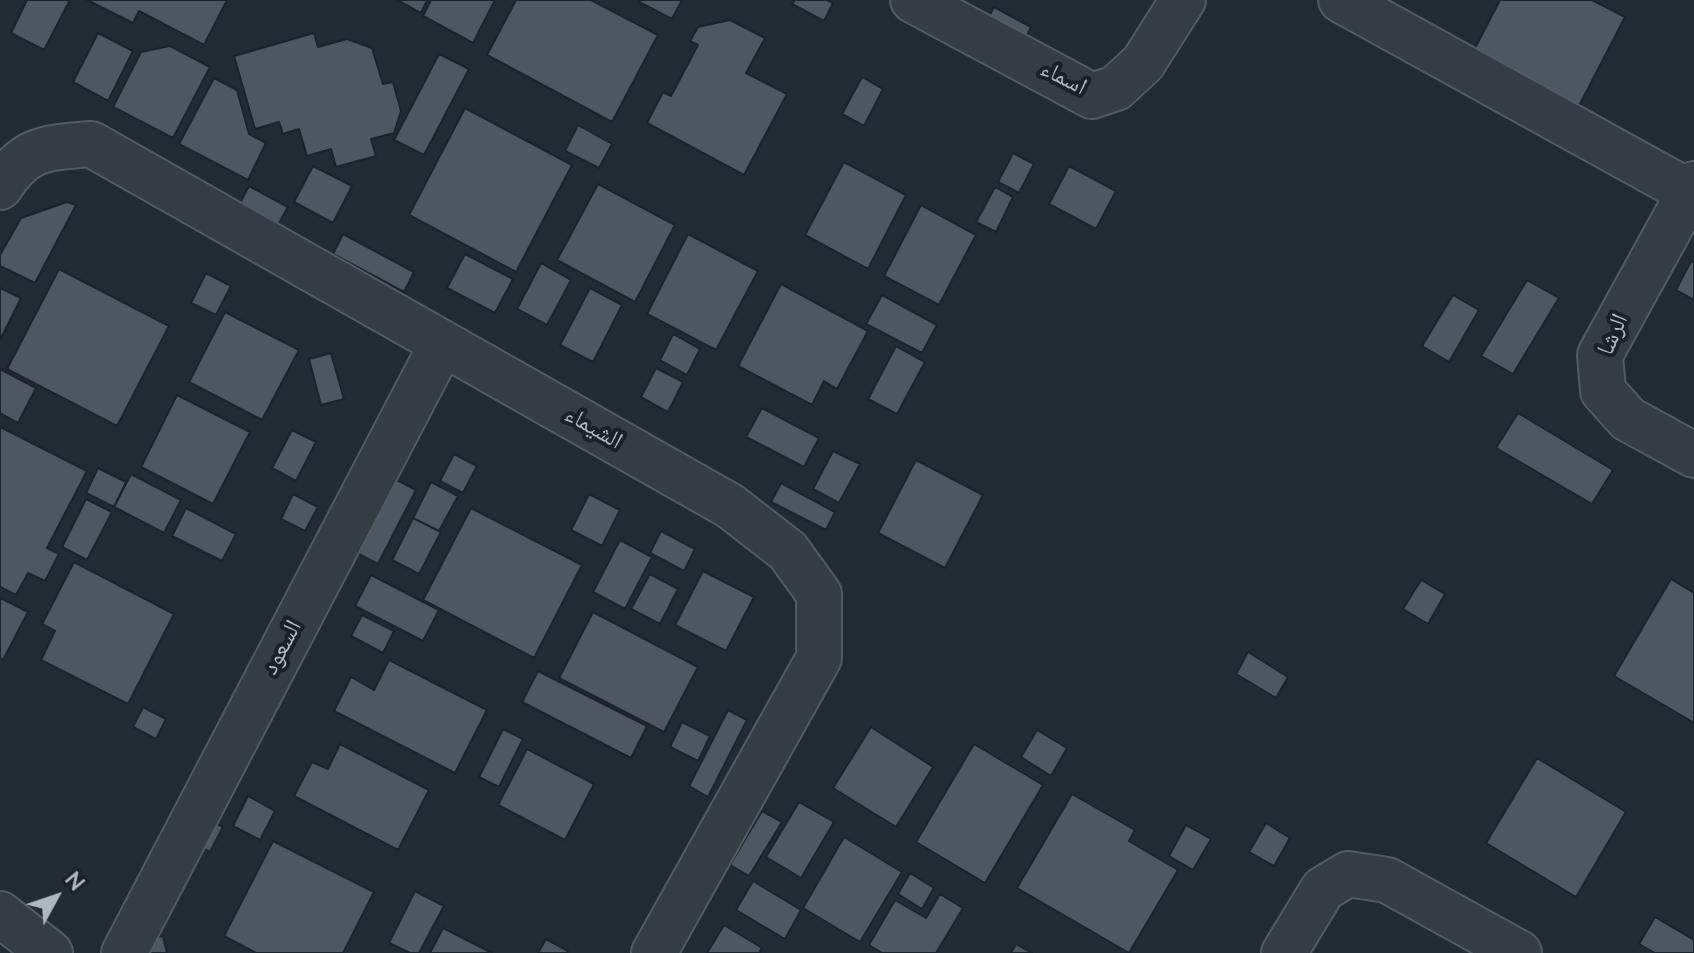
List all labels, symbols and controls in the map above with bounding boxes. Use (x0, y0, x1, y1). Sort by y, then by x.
street label: اسماء (1035, 55, 1091, 103)
street label: الرشا (1592, 310, 1636, 360)
street label: الشيماء (559, 401, 627, 457)
street label: السعود (257, 616, 309, 680)
north arrow (16, 857, 96, 937)
text: N (58, 866, 91, 898)

